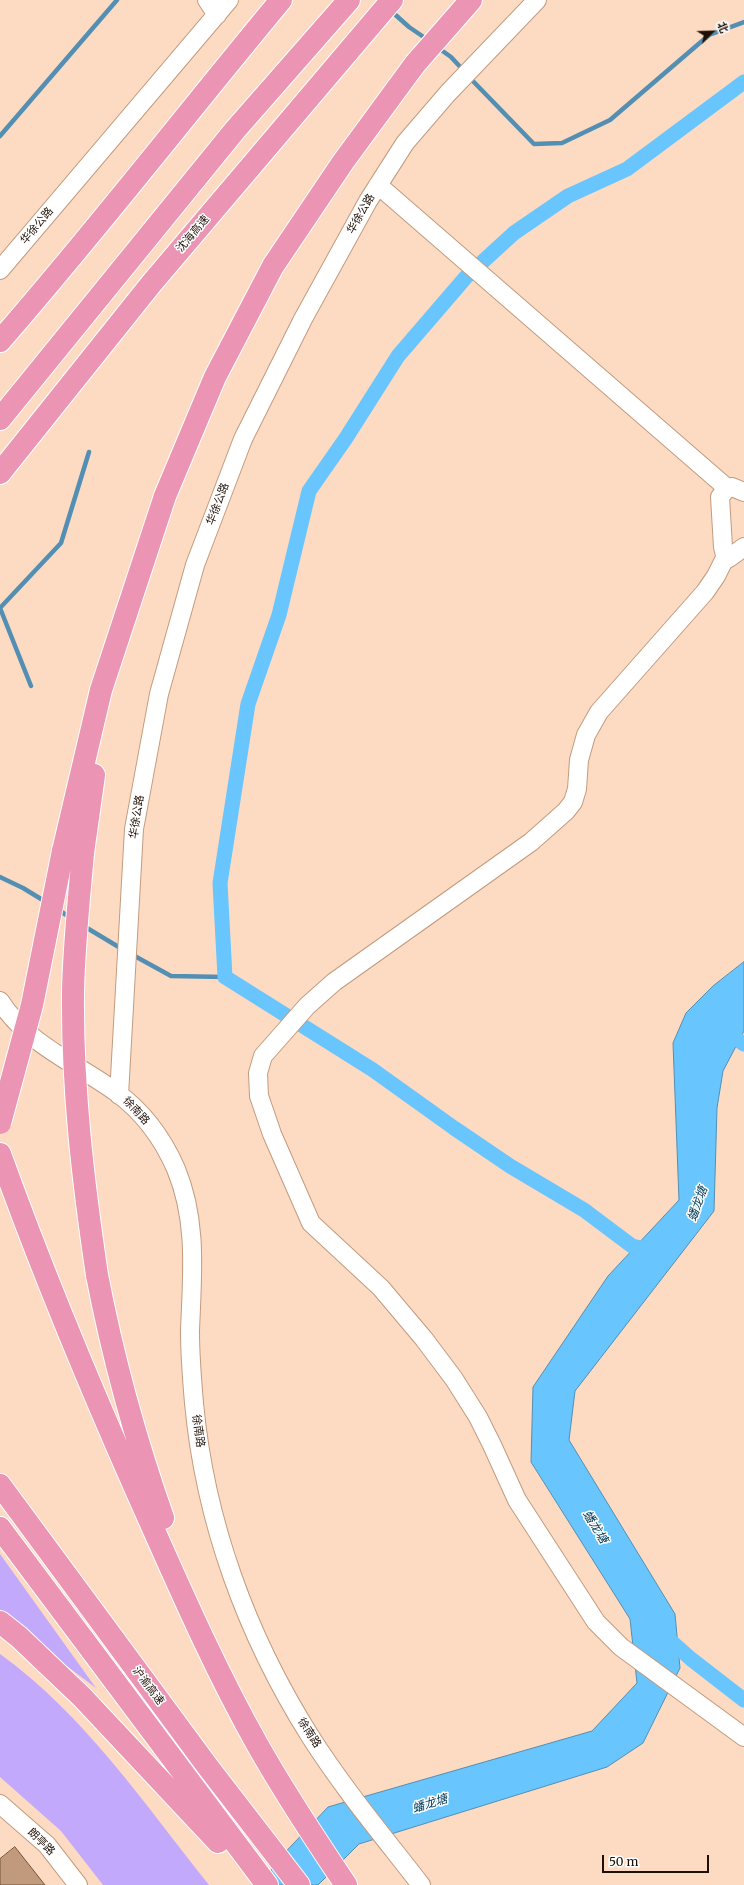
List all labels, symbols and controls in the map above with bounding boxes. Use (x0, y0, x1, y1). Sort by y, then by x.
north arrow (692, 12, 732, 52)
text: 北 (714, 20, 732, 35)
street label: 华徐公路 (344, 192, 378, 236)
street label: 华徐公路 (18, 205, 56, 247)
street label: 沈海高速 (174, 213, 212, 255)
street label: 华徐公路 (204, 481, 232, 527)
street label: 华徐公路 (127, 794, 147, 840)
street label: 徐南路 (120, 1094, 152, 1128)
water label: 蟠龙塘 (685, 1185, 711, 1223)
street label: 徐南路 (189, 1414, 207, 1448)
water label: 蟠龙塘 (579, 1508, 611, 1546)
street label: 沪渝高速 (129, 1664, 167, 1708)
street label: 徐南路 (294, 1716, 324, 1750)
water label: 蟠龙塘 (411, 1792, 449, 1816)
street label: 朗亭路 (25, 1826, 57, 1858)
scale bar (604, 1847, 711, 1873)
text: 50 m (609, 1854, 638, 1869)

